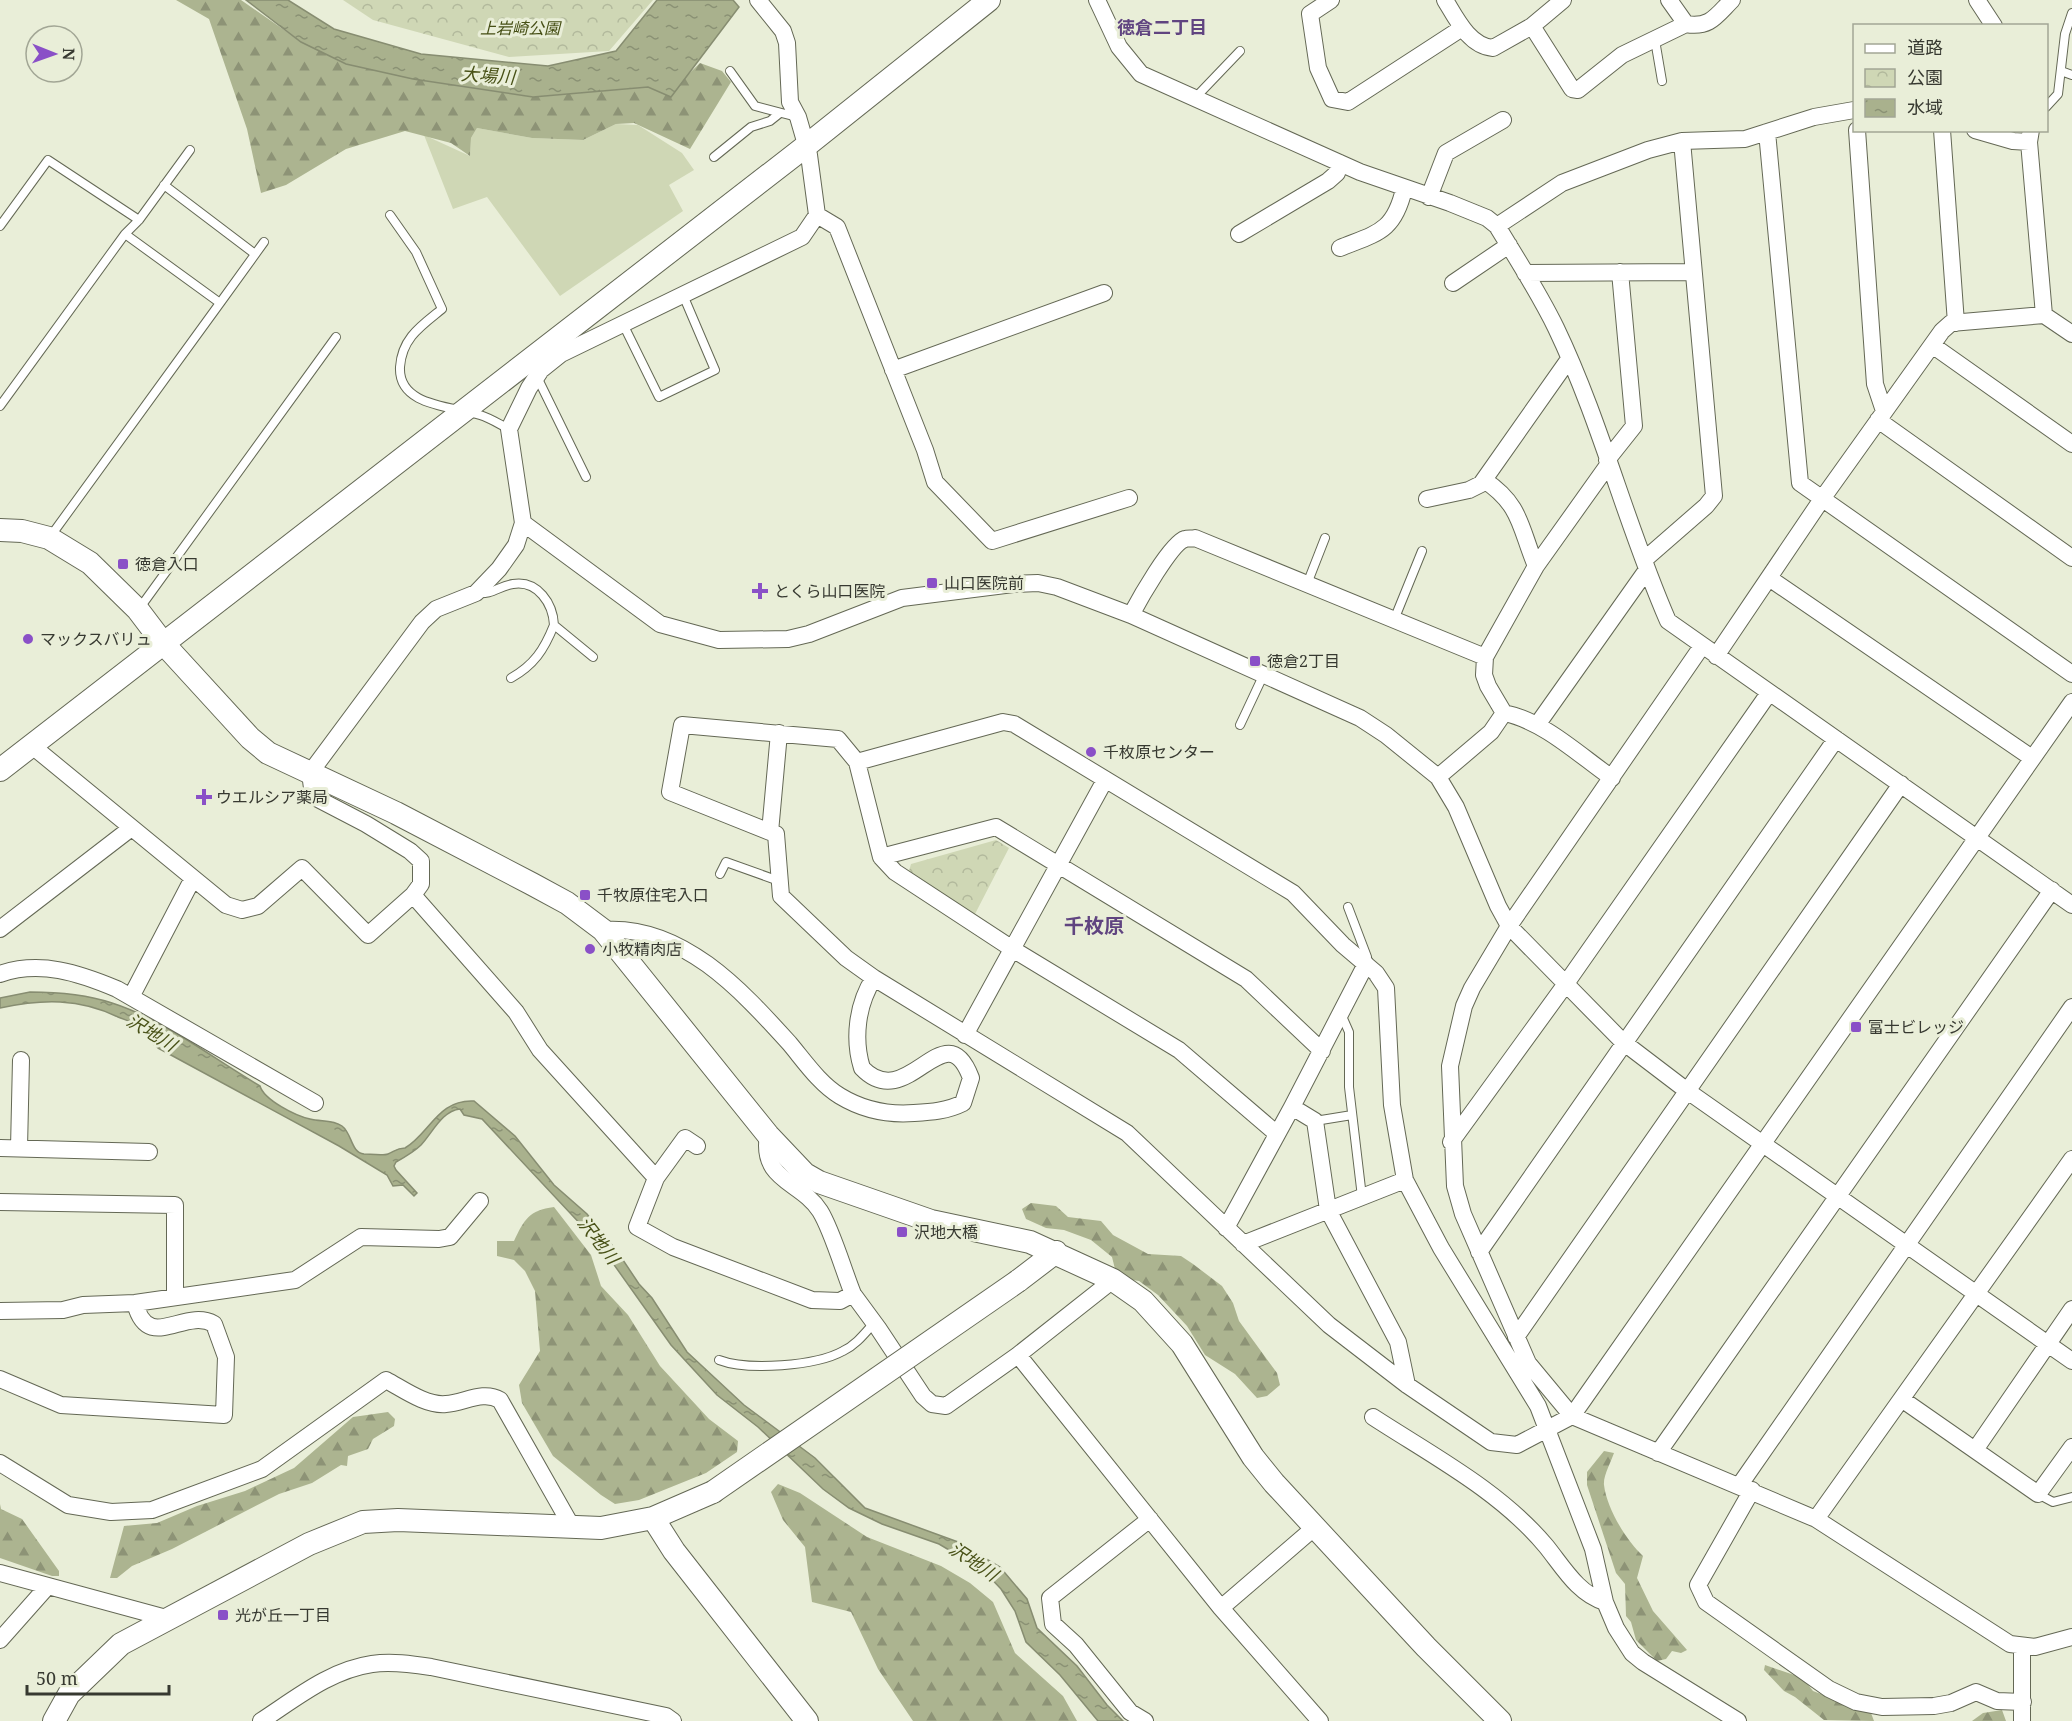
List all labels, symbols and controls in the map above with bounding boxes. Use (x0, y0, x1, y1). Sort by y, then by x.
district label: 徳倉二丁目 (1117, 15, 1207, 39)
park label: 上岩崎公園 (480, 17, 562, 39)
north arrow (24, 24, 84, 84)
legend (1853, 24, 2048, 132)
text: 道路 (1907, 35, 1943, 59)
text: N (58, 48, 80, 61)
water label: 大場川 (460, 61, 518, 89)
text: 公園 (1907, 65, 1943, 89)
text: 水域 (1907, 95, 1943, 119)
place label: 徳倉入口 (135, 553, 199, 575)
marker: 徳倉入口 (116, 557, 130, 571)
place label: 山口医院前 (944, 572, 1024, 594)
marker: 山口医院前 (925, 576, 939, 590)
place label: とくら山口医院 (774, 580, 886, 602)
marker: とくら山口医院 (751, 582, 769, 600)
place label: マックスバリュ (40, 628, 152, 650)
marker: マックスバリュ (21, 632, 35, 646)
place label: 徳倉2丁目 (1267, 650, 1340, 672)
marker: 徳倉2丁目 (1248, 654, 1262, 668)
place label: 千枚原センター (1103, 741, 1215, 763)
marker: 千枚原センター (1084, 745, 1098, 759)
place label: ウエルシア薬局 (216, 786, 328, 808)
marker: ウエルシア薬局 (197, 790, 211, 804)
place label: 千牧原住宅入口 (597, 884, 709, 906)
marker: 千牧原住宅入口 (578, 888, 592, 902)
district label: 千枚原 (1064, 912, 1124, 939)
place label: 小牧精肉店 (602, 938, 682, 960)
marker: 小牧精肉店 (583, 942, 597, 956)
water label: 沢地川 (123, 1008, 183, 1057)
place label: 富士ビレッジ (1868, 1016, 1964, 1038)
marker: 富士ビレッジ (1849, 1020, 1863, 1034)
water label: 沢地川 (573, 1211, 626, 1270)
place label: 沢地大橋 (914, 1221, 978, 1243)
marker: 沢地大橋 (895, 1225, 909, 1239)
water label: 沢地川 (945, 1536, 1005, 1587)
place label: 光が丘一丁目 (235, 1604, 331, 1626)
marker: 光が丘一丁目 (216, 1608, 230, 1622)
scale bar (27, 1658, 170, 1696)
text: 50 m (36, 1666, 78, 1690)

